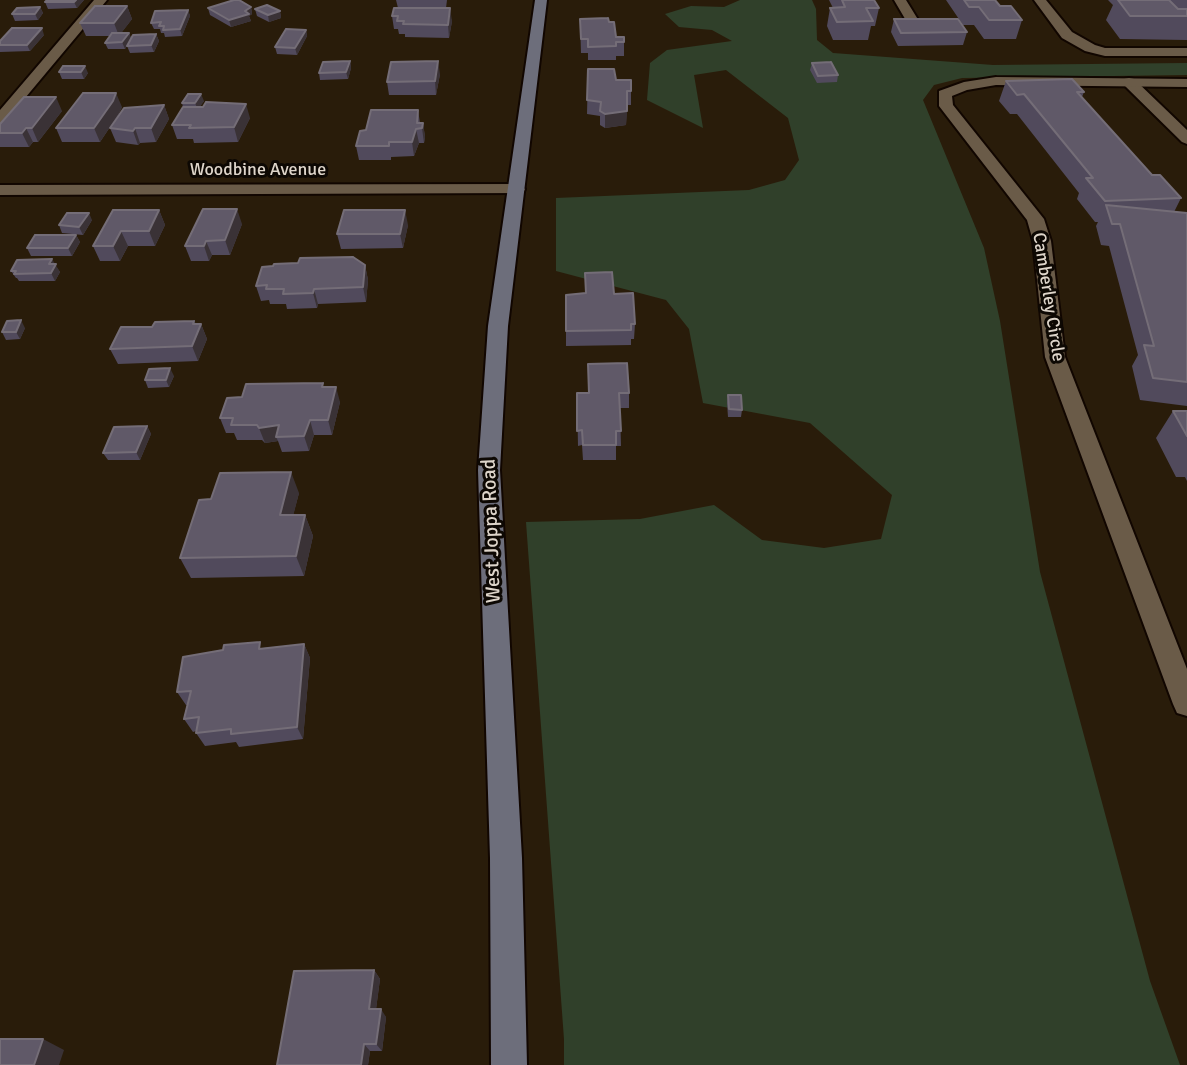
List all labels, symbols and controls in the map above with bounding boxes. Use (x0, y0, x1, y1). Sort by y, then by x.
street label: Woodbine Avenue (190, 159, 326, 181)
street label: Camberley Circle (1027, 231, 1069, 363)
street label: West Joppa Road (477, 458, 507, 604)

